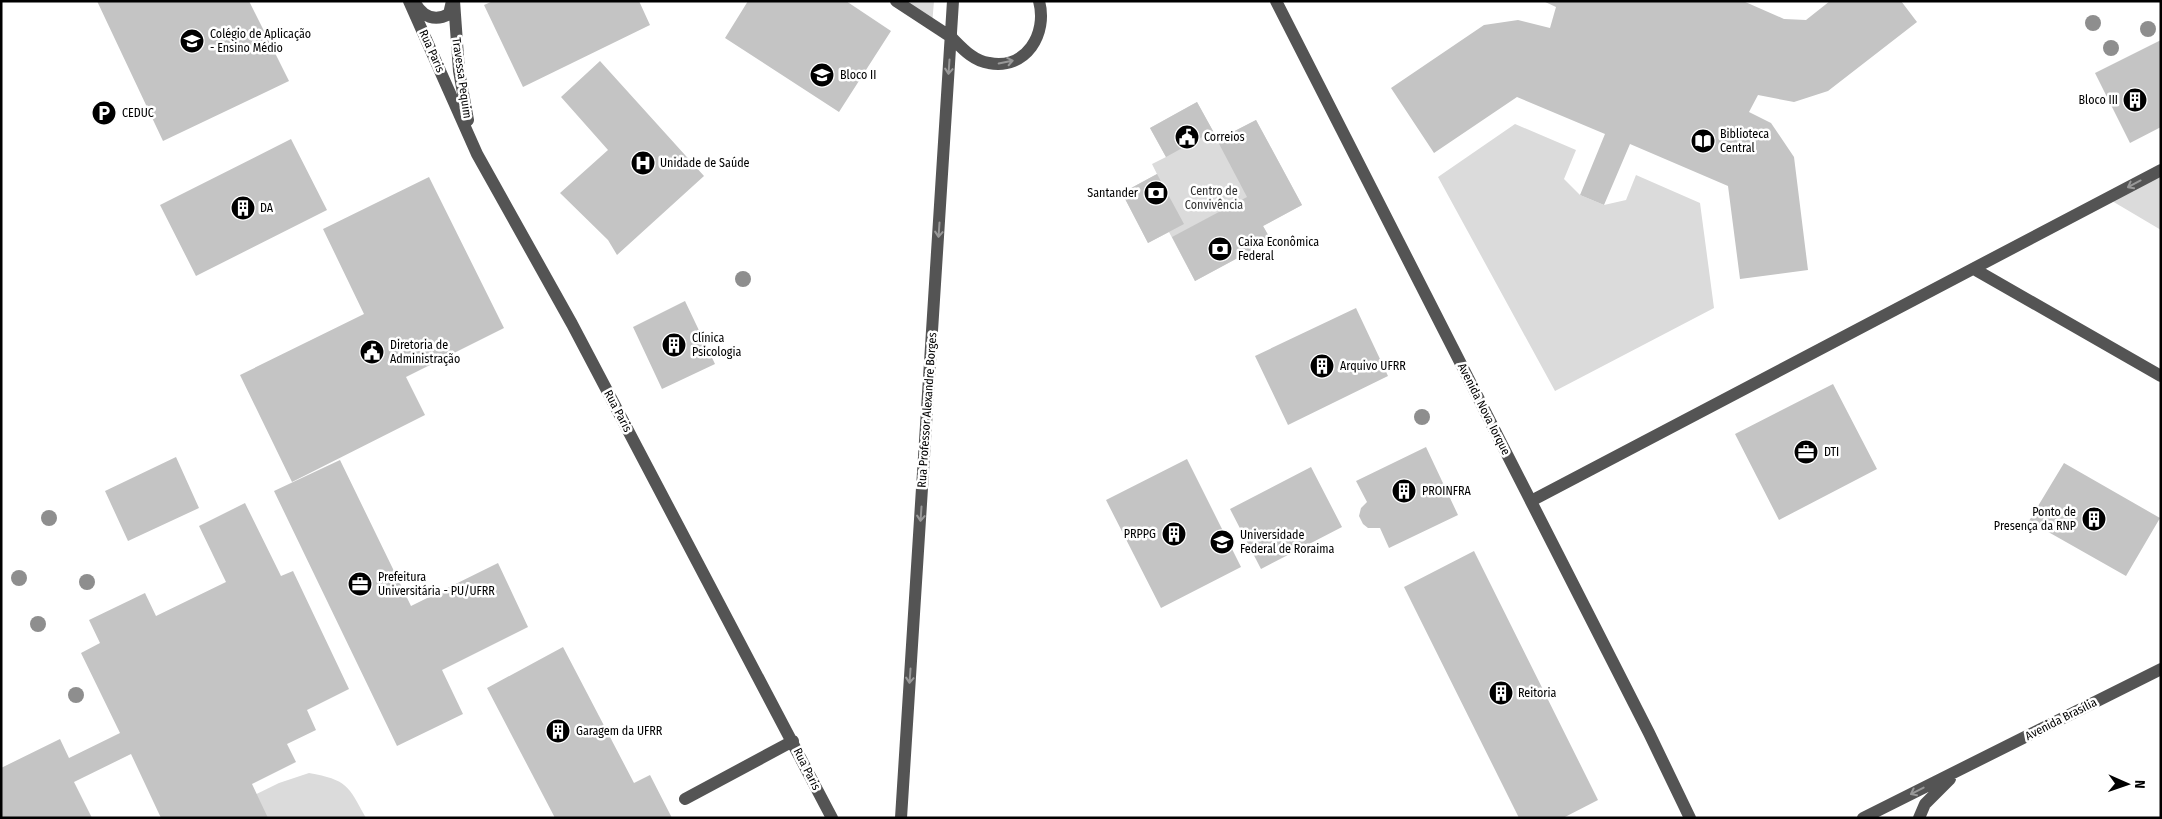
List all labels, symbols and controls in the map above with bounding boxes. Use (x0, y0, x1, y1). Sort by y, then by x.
place label: Colégio de Aplicação - Ensino Médio (210, 27, 311, 55)
street label: Rua Paris (416, 27, 448, 75)
school or university icon: Colégio de Aplicação - Ensino Médio (179, 28, 205, 54)
street label: Travessa Pequim (449, 37, 475, 119)
one-way arrow (998, 57, 1014, 66)
one-way arrow (944, 59, 953, 75)
school or university icon: Bloco II (809, 62, 835, 88)
place label: Bloco II (840, 68, 876, 82)
building icon: Bloco III (2122, 87, 2148, 113)
place label: Bloco III (2079, 93, 2118, 107)
parking icon: CEDUC (91, 100, 117, 126)
place label: CEDUC (122, 106, 154, 120)
public building icon: Correios (1174, 124, 1200, 150)
place label: Biblioteca Central (1720, 127, 1769, 155)
library icon: Biblioteca Central (1690, 128, 1716, 154)
place label: Correios (1204, 130, 1245, 144)
hospital icon: Unidade de Saúde (630, 150, 656, 176)
place label: Unidade de Saúde (660, 156, 750, 170)
bank icon: Santander (1143, 180, 1169, 206)
one-way arrow (2127, 180, 2142, 190)
park label: Centro de Convivência (1185, 184, 1243, 212)
place label: Santander (1087, 186, 1139, 200)
building icon: DA (230, 195, 256, 221)
place label: DA (260, 201, 274, 215)
one-way arrow (934, 221, 943, 237)
place label: Caixa Econômica Federal (1238, 235, 1319, 263)
bank icon: Caixa Econômica Federal (1207, 236, 1233, 262)
place label: Clínica Psicologia (692, 331, 741, 359)
building icon: Clínica Psicologia (661, 332, 687, 358)
street label: Rua Professor Alexandre Borges (915, 332, 939, 488)
place label: Diretoria de Administração (390, 338, 460, 366)
public building icon: Diretoria de Administração (359, 339, 385, 365)
building icon: Arquivo UFRR (1309, 353, 1335, 379)
place label: Arquivo UFRR (1340, 359, 1406, 373)
street label: Avenida Nova Iorque (1455, 361, 1513, 457)
street label: Rua Paris (601, 388, 635, 434)
office icon: DTI (1793, 439, 1819, 465)
place label: DTI (1824, 445, 1839, 459)
building icon: PROINFRA (1391, 478, 1417, 504)
place label: PROINFRA (1422, 484, 1471, 498)
place label: Ponto de Presença da RNP (1994, 505, 2076, 533)
one-way arrow (916, 506, 925, 522)
building icon: Ponto de Presença da RNP (2081, 506, 2107, 532)
building icon: PRPPG (1161, 521, 1187, 547)
place label: PRPPG (1124, 527, 1156, 541)
place label: Universidade Federal de Roraima (1240, 528, 1334, 556)
school or university icon: Universidade Federal de Roraima (1209, 529, 1235, 555)
place label: Prefeitura Universitária - PU/UFRR (378, 570, 495, 598)
office icon: Prefeitura Universitária - PU/UFRR (347, 571, 373, 597)
one-way arrow (906, 668, 915, 684)
building icon: Reitoria (1488, 680, 1514, 706)
place label: Reitoria (1518, 686, 1557, 700)
street label: Avenida Brasília (2023, 695, 2099, 743)
building icon: Garagem da UFRR (545, 718, 571, 744)
place label: Garagem da UFRR (576, 724, 663, 738)
street label: Rua Paris (790, 746, 824, 792)
north arrow (2102, 759, 2152, 809)
text: N (2131, 780, 2148, 789)
one-way arrow (1910, 787, 1925, 796)

